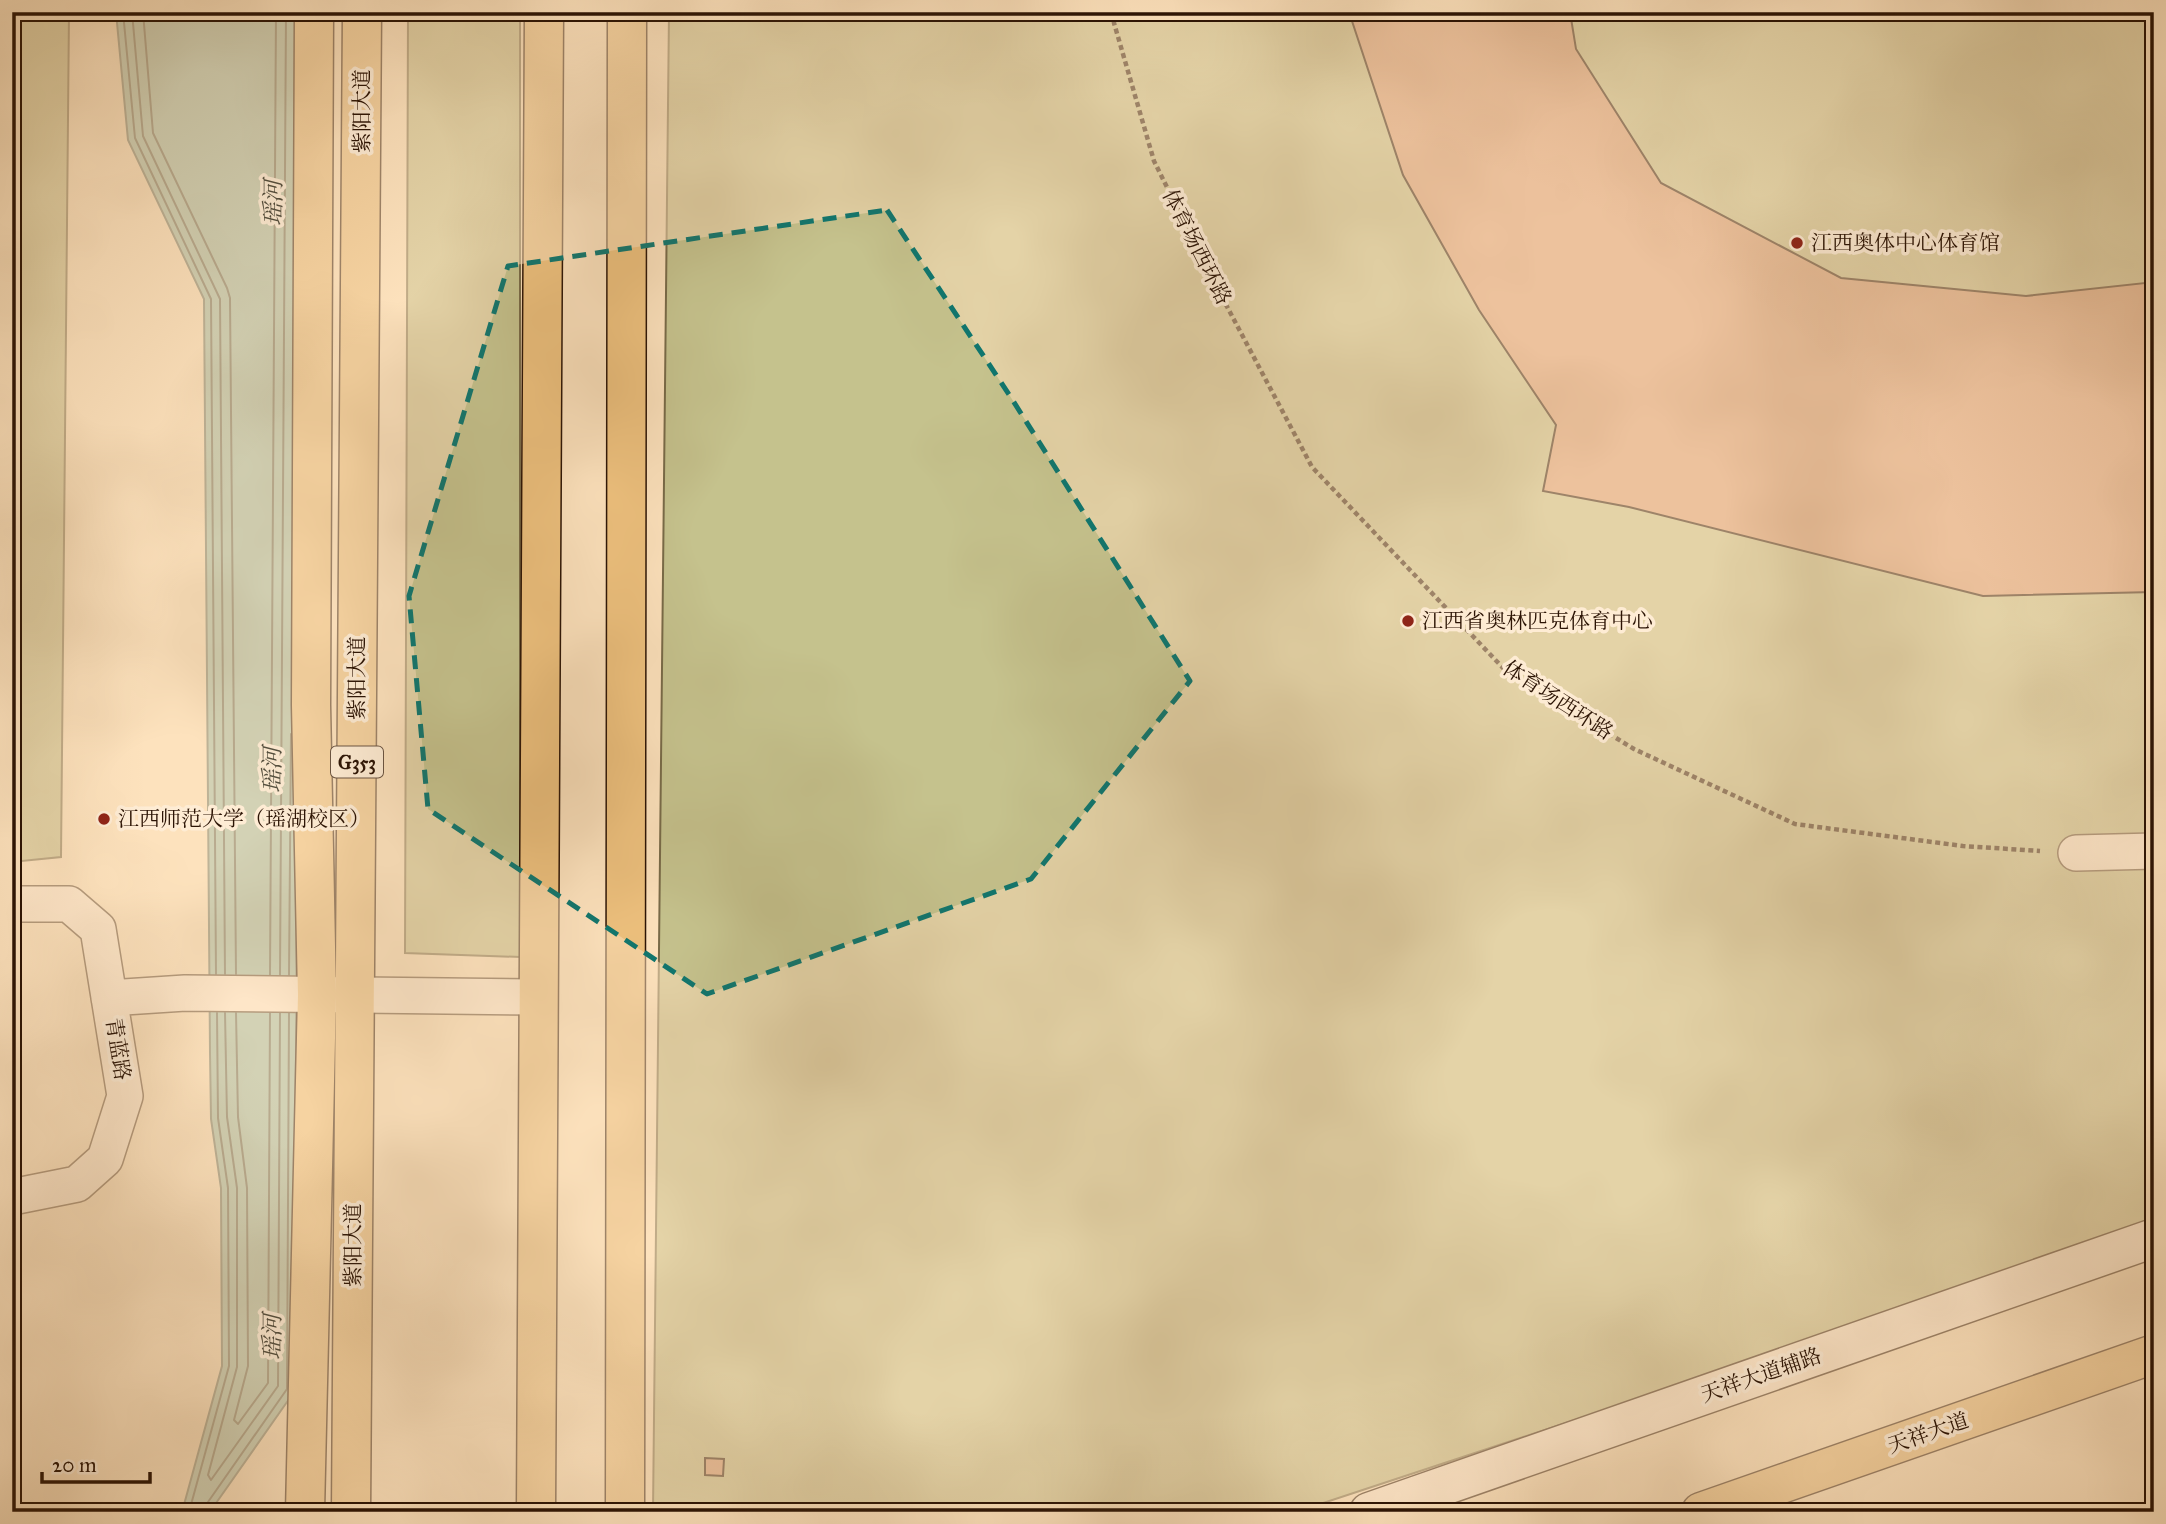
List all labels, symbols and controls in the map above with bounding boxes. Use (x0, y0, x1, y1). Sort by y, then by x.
street label: 紫阳大道 (349, 69, 375, 153)
water label: 瑶河 (259, 176, 287, 226)
street label: 体育场西环路 (1157, 185, 1237, 309)
place label: 江西奥体中心体育馆 (1811, 230, 2000, 256)
marker: 江西奥体中心体育馆 (1789, 235, 1805, 251)
place label: 江西省奥林匹克体育中心 (1422, 608, 1653, 634)
marker: 江西省奥林匹克体育中心 (1400, 613, 1416, 629)
street label: 紫阳大道 (344, 636, 370, 720)
street label: 体育场西环路 (1498, 655, 1618, 745)
water label: 瑶河 (258, 743, 286, 793)
road number: G353 (331, 747, 383, 778)
place label: 江西师范大学（瑶湖校区） (118, 806, 370, 832)
marker: 江西师范大学（瑶湖校区） (96, 811, 112, 827)
street label: 青蓝路 (100, 1016, 136, 1082)
street label: 紫阳大道 (340, 1203, 366, 1287)
water label: 瑶河 (258, 1310, 286, 1360)
street label: 天祥大道辅路 (1697, 1342, 1825, 1408)
street label: 天祥大道 (1884, 1407, 1972, 1459)
scale bar (42, 1440, 150, 1484)
text: 20 m (52, 1452, 97, 1478)

